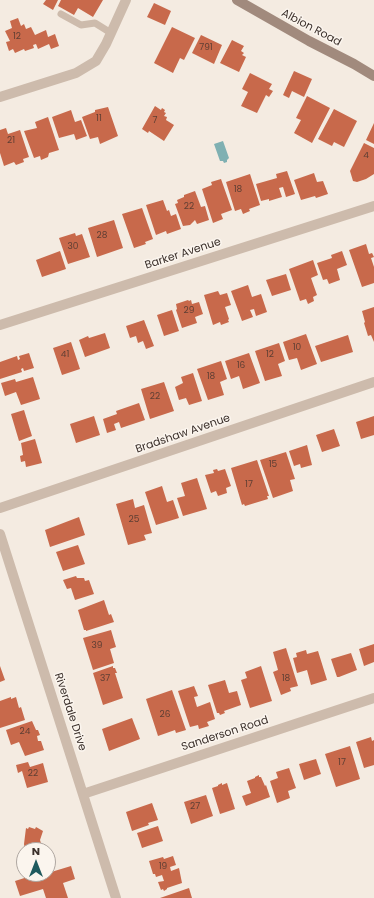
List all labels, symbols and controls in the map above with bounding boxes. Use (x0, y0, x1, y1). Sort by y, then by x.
street label: Albion Road (279, 7, 343, 49)
house number: 12 (13, 32, 21, 42)
house number: 791 (199, 43, 213, 53)
house number: 11 (96, 114, 102, 124)
house number: 7 (153, 116, 157, 126)
house number: 21 (7, 136, 15, 146)
house number: 4 (363, 151, 369, 161)
house number: 18 (234, 185, 242, 195)
house number: 22 (184, 202, 194, 212)
house number: 28 (97, 231, 107, 241)
street label: Barker Avenue (143, 235, 223, 273)
house number: 30 (68, 242, 78, 252)
house number: 29 (184, 306, 194, 316)
house number: 10 (293, 343, 301, 353)
house number: 41 (61, 350, 69, 360)
house number: 12 (266, 350, 274, 360)
house number: 16 (237, 361, 245, 371)
house number: 18 (207, 372, 215, 382)
house number: 22 (150, 392, 160, 402)
street label: Bradshaw Avenue (134, 412, 232, 456)
house number: 15 (269, 460, 277, 470)
house number: 17 (245, 480, 253, 490)
house number: 25 (129, 515, 139, 525)
house number: 39 (92, 641, 102, 651)
street label: Riverdale Drive (51, 671, 89, 753)
house number: 37 (100, 674, 110, 684)
house number: 18 (282, 674, 290, 684)
house number: 26 (160, 710, 170, 720)
street label: Sanderson Road (180, 714, 270, 754)
house number: 24 (20, 727, 30, 737)
house number: 17 (338, 758, 346, 768)
house number: 22 (28, 769, 38, 779)
house number: 27 (190, 802, 200, 812)
north arrow (16, 842, 56, 882)
text: N (32, 843, 40, 859)
house number: 19 (159, 862, 167, 872)

